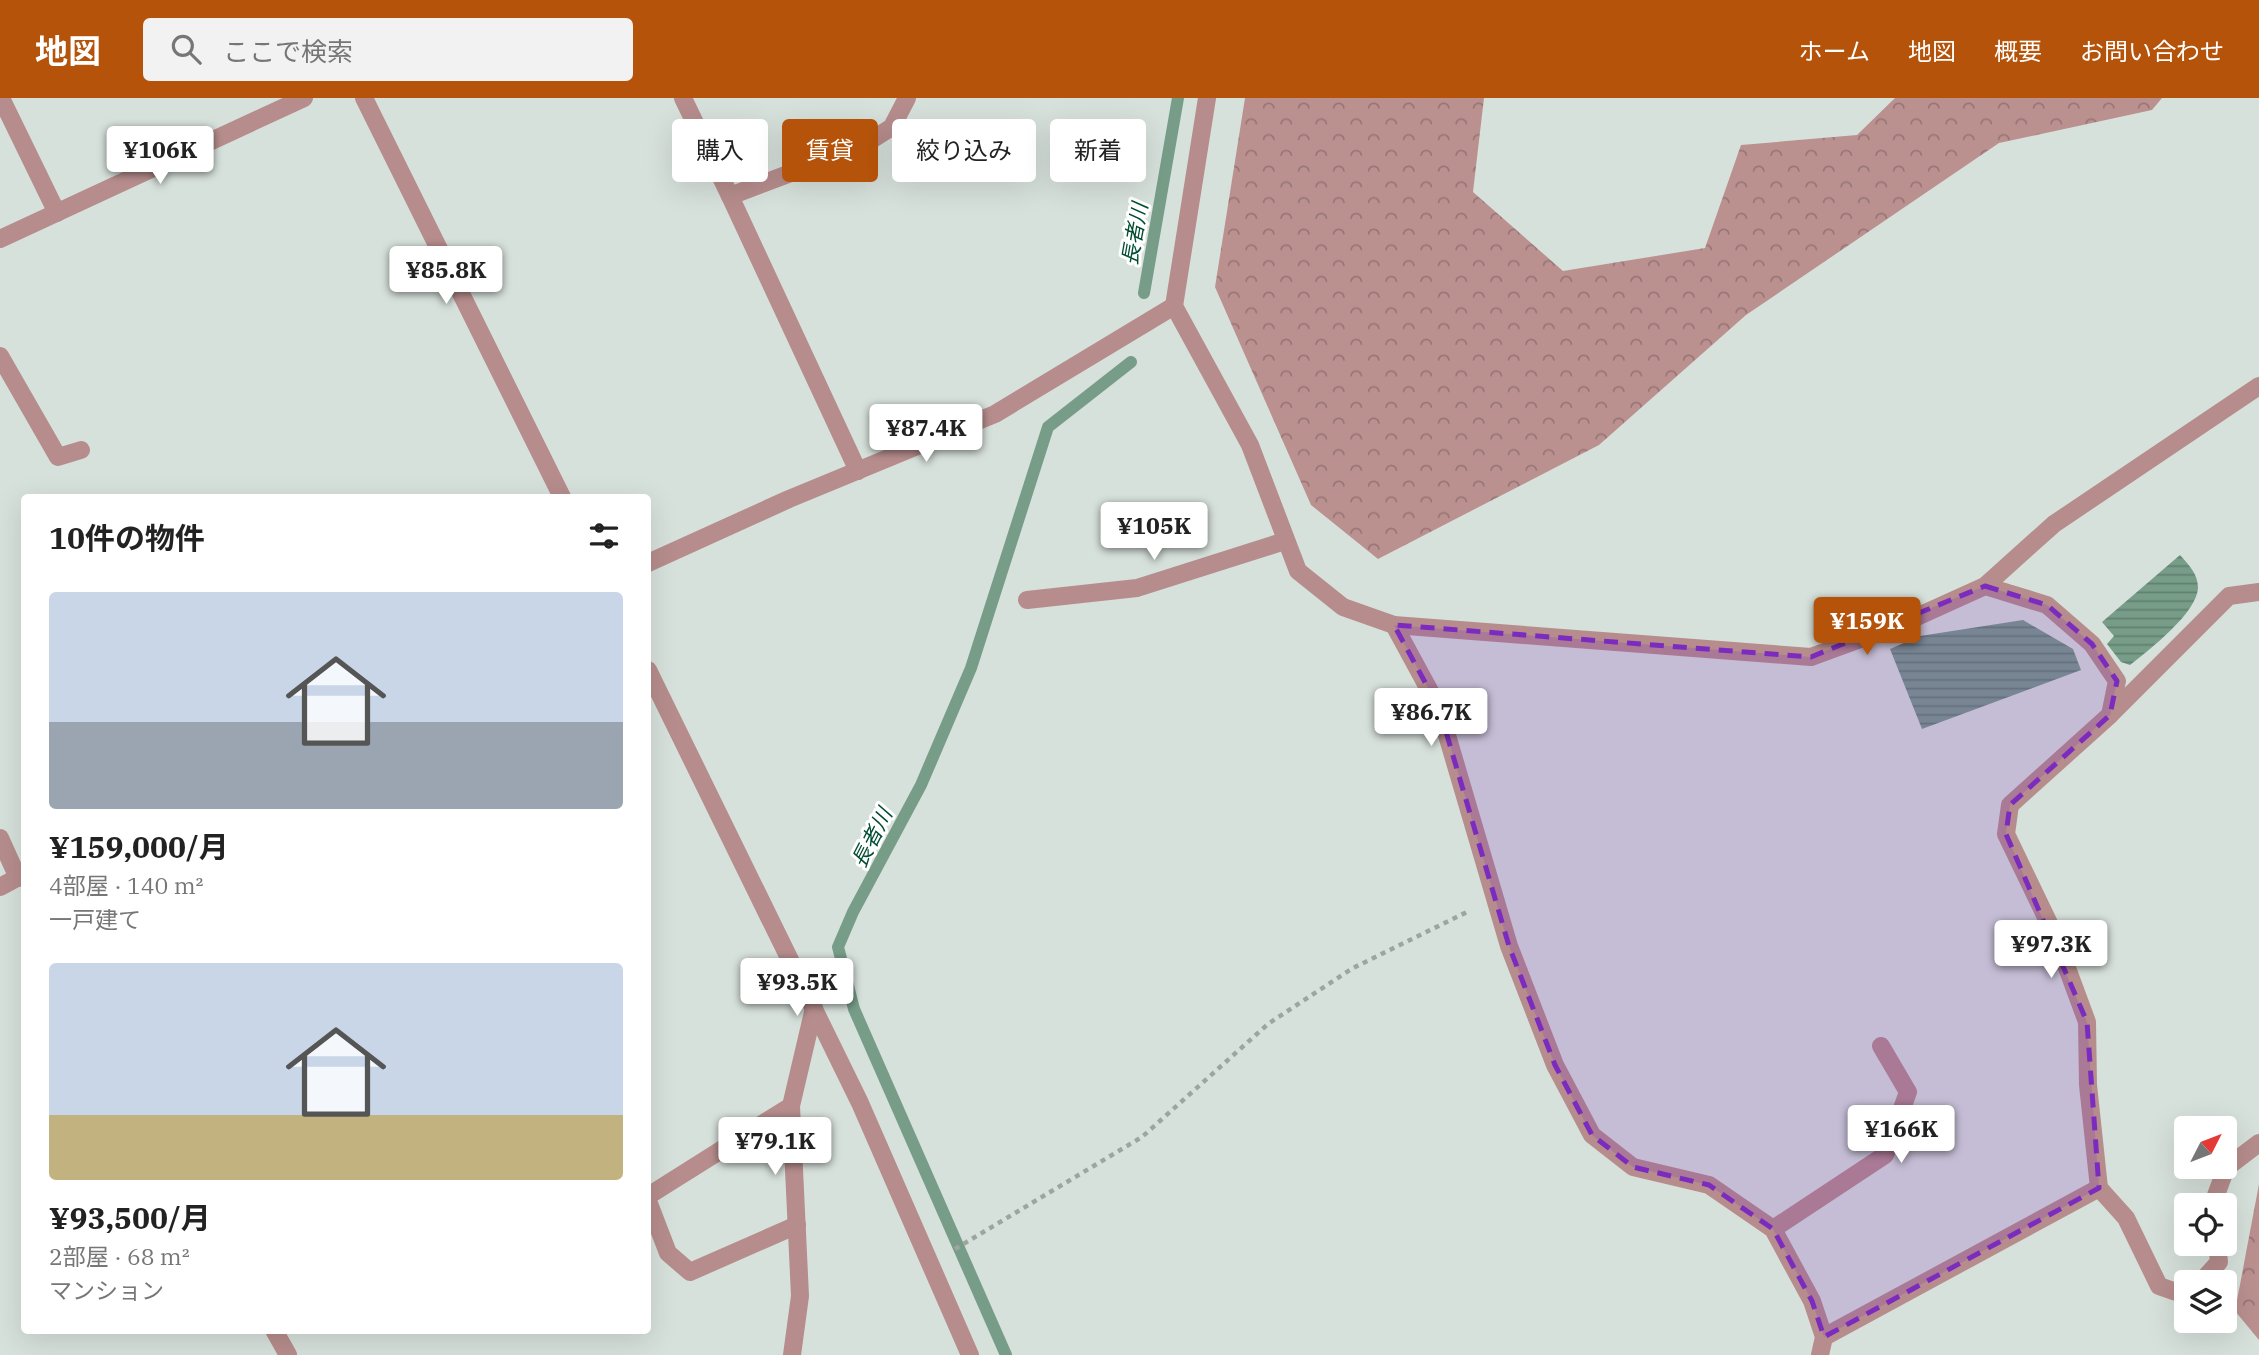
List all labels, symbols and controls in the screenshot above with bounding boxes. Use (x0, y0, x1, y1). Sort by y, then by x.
search box (143, 18, 633, 81)
text: 地図 (35, 29, 101, 72)
icon: search (167, 30, 205, 68)
text: ここで検索 (223, 34, 353, 68)
text: ホーム (1799, 35, 1870, 67)
text: 地図 (1908, 35, 1956, 67)
text: 概要 (1994, 35, 2042, 67)
text: お問い合わせ (2080, 35, 2224, 67)
chip: 購入 (672, 119, 768, 182)
chip: 賃貸 (782, 119, 878, 182)
chip: 絞り込み (892, 119, 1036, 182)
chip: 新着 (1050, 119, 1146, 182)
pin: ¥106K (111, 126, 209, 186)
text: ¥106K (123, 134, 197, 164)
water label: 長者川 (1115, 198, 1154, 267)
pin: ¥85.8K (389, 246, 503, 306)
text: ¥85.8K (405, 254, 487, 284)
pin: ¥87.4K (869, 404, 983, 464)
text: ¥87.4K (885, 412, 967, 442)
pin: ¥105K (1105, 503, 1203, 562)
text: ¥105K (1117, 510, 1191, 540)
icon: filters (585, 517, 623, 555)
text: 10件の物件 (49, 518, 205, 557)
pin: ¥159K (1818, 598, 1916, 657)
text: ¥159K (1830, 605, 1904, 635)
icon: home (273, 638, 399, 764)
pin: ¥86.7K (1374, 688, 1488, 748)
text: ¥86.7K (1390, 696, 1472, 726)
water label: 長者川 (844, 801, 899, 872)
text: ¥159,000/月 (49, 827, 229, 866)
text: 4部屋 · 140 m² (49, 870, 204, 900)
text: 一戸建て (49, 904, 141, 934)
pin: ¥97.3K (1994, 920, 2108, 980)
text: ¥97.3K (2010, 928, 2092, 958)
pin: ¥93.5K (740, 958, 854, 1018)
text: ¥93.5K (756, 966, 838, 996)
icon: home (273, 1009, 399, 1135)
pin: ¥166K (1852, 1105, 1950, 1165)
text: ¥166K (1864, 1113, 1938, 1143)
north arrow (2174, 1116, 2236, 1180)
map controls (2174, 1116, 2237, 1333)
pin: ¥79.1K (718, 1118, 832, 1177)
text: ¥79.1K (734, 1125, 816, 1155)
button: locate (2174, 1193, 2237, 1256)
text: ¥93,500/月 (49, 1198, 211, 1237)
text: 2部屋 · 68 m² (49, 1241, 190, 1271)
button: layers (2174, 1270, 2237, 1333)
text: マンション (49, 1275, 164, 1305)

